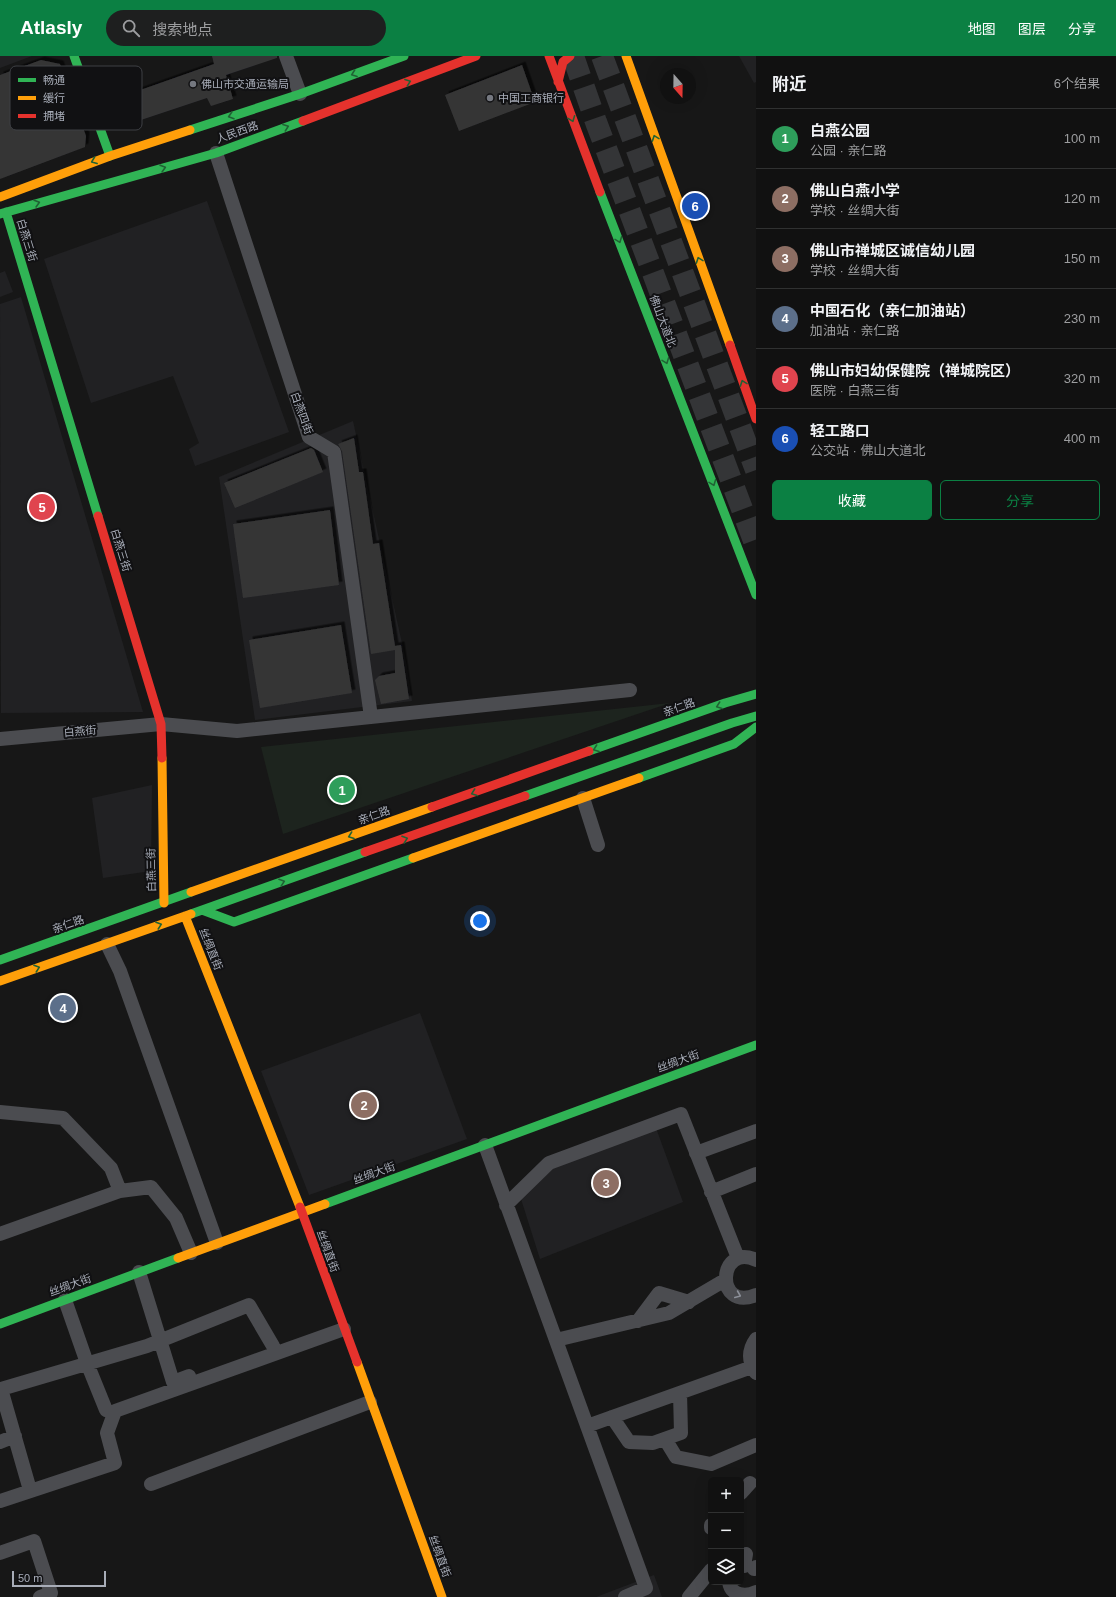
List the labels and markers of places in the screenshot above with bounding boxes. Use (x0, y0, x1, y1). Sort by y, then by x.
place label: 佛山市交通运输局 (201, 78, 289, 90)
marker: 佛山市交通运输局 (188, 79, 198, 89)
place label: 中国工商银行 (498, 92, 564, 104)
marker: 中国工商银行 (485, 93, 495, 103)
pin: 6 (682, 191, 708, 221)
pin: 5 (29, 492, 55, 522)
pin: 1 (329, 775, 355, 805)
pin: 4 (50, 993, 76, 1023)
pin: 2 (351, 1090, 377, 1120)
pin: 3 (593, 1168, 619, 1198)

